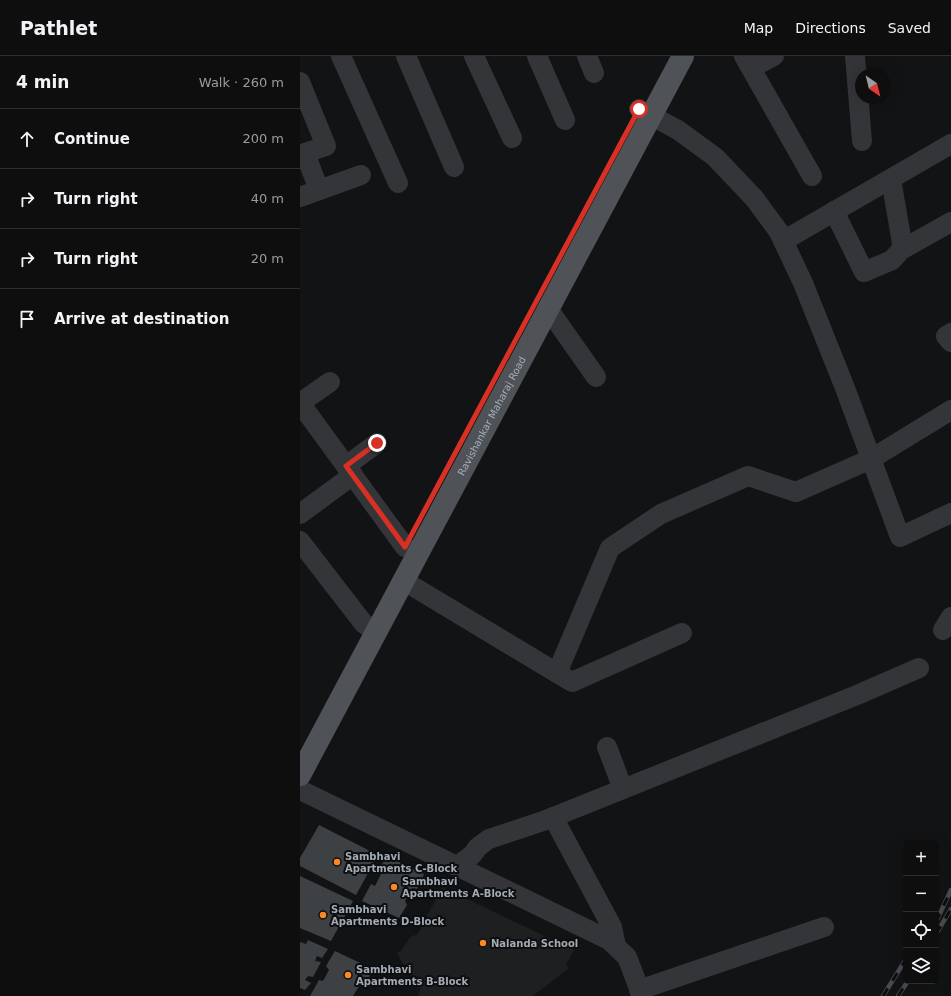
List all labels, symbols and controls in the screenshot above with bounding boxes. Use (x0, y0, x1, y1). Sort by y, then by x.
text: Pathlet (20, 17, 97, 39)
text: Map (744, 20, 773, 36)
text: Directions (795, 20, 866, 36)
text: Saved (888, 20, 931, 36)
north arrow (855, 68, 891, 104)
text: 4 min (16, 72, 69, 92)
text: Walk · 260 m (199, 75, 284, 90)
route start (630, 100, 648, 118)
icon: ahead (16, 128, 38, 150)
text: Continue (54, 130, 130, 148)
text: 200 m (242, 131, 284, 146)
icon: right (16, 188, 38, 210)
text: Turn right (54, 190, 138, 208)
text: 40 m (251, 191, 284, 206)
icon: right (16, 248, 38, 270)
text: Turn right (54, 250, 138, 268)
text: 20 m (251, 251, 284, 266)
icon: arrive (16, 308, 38, 330)
text: Arrive at destination (54, 310, 229, 328)
street label: Ravishankar Maharaj Road (455, 354, 528, 477)
route end (368, 434, 386, 452)
map controls (903, 840, 939, 984)
button: + (903, 840, 939, 876)
place label: Sambhavi Apartments C-Block (345, 851, 457, 874)
marker: Sambhavi Apartments C-Block (332, 857, 342, 867)
place label: Sambhavi Apartments A-Block (402, 876, 515, 899)
button: − (903, 876, 939, 912)
marker: Sambhavi Apartments A-Block (389, 882, 399, 892)
place label: Sambhavi Apartments D-Block (331, 904, 444, 927)
marker: Sambhavi Apartments D-Block (318, 910, 328, 920)
button: locate (903, 912, 939, 948)
marker: Nalanda School (478, 938, 488, 948)
place label: Nalanda School (491, 938, 578, 949)
button: layers (903, 948, 939, 984)
place label: Sambhavi Apartments B-Block (356, 964, 469, 987)
marker: Sambhavi Apartments B-Block (343, 970, 353, 980)

